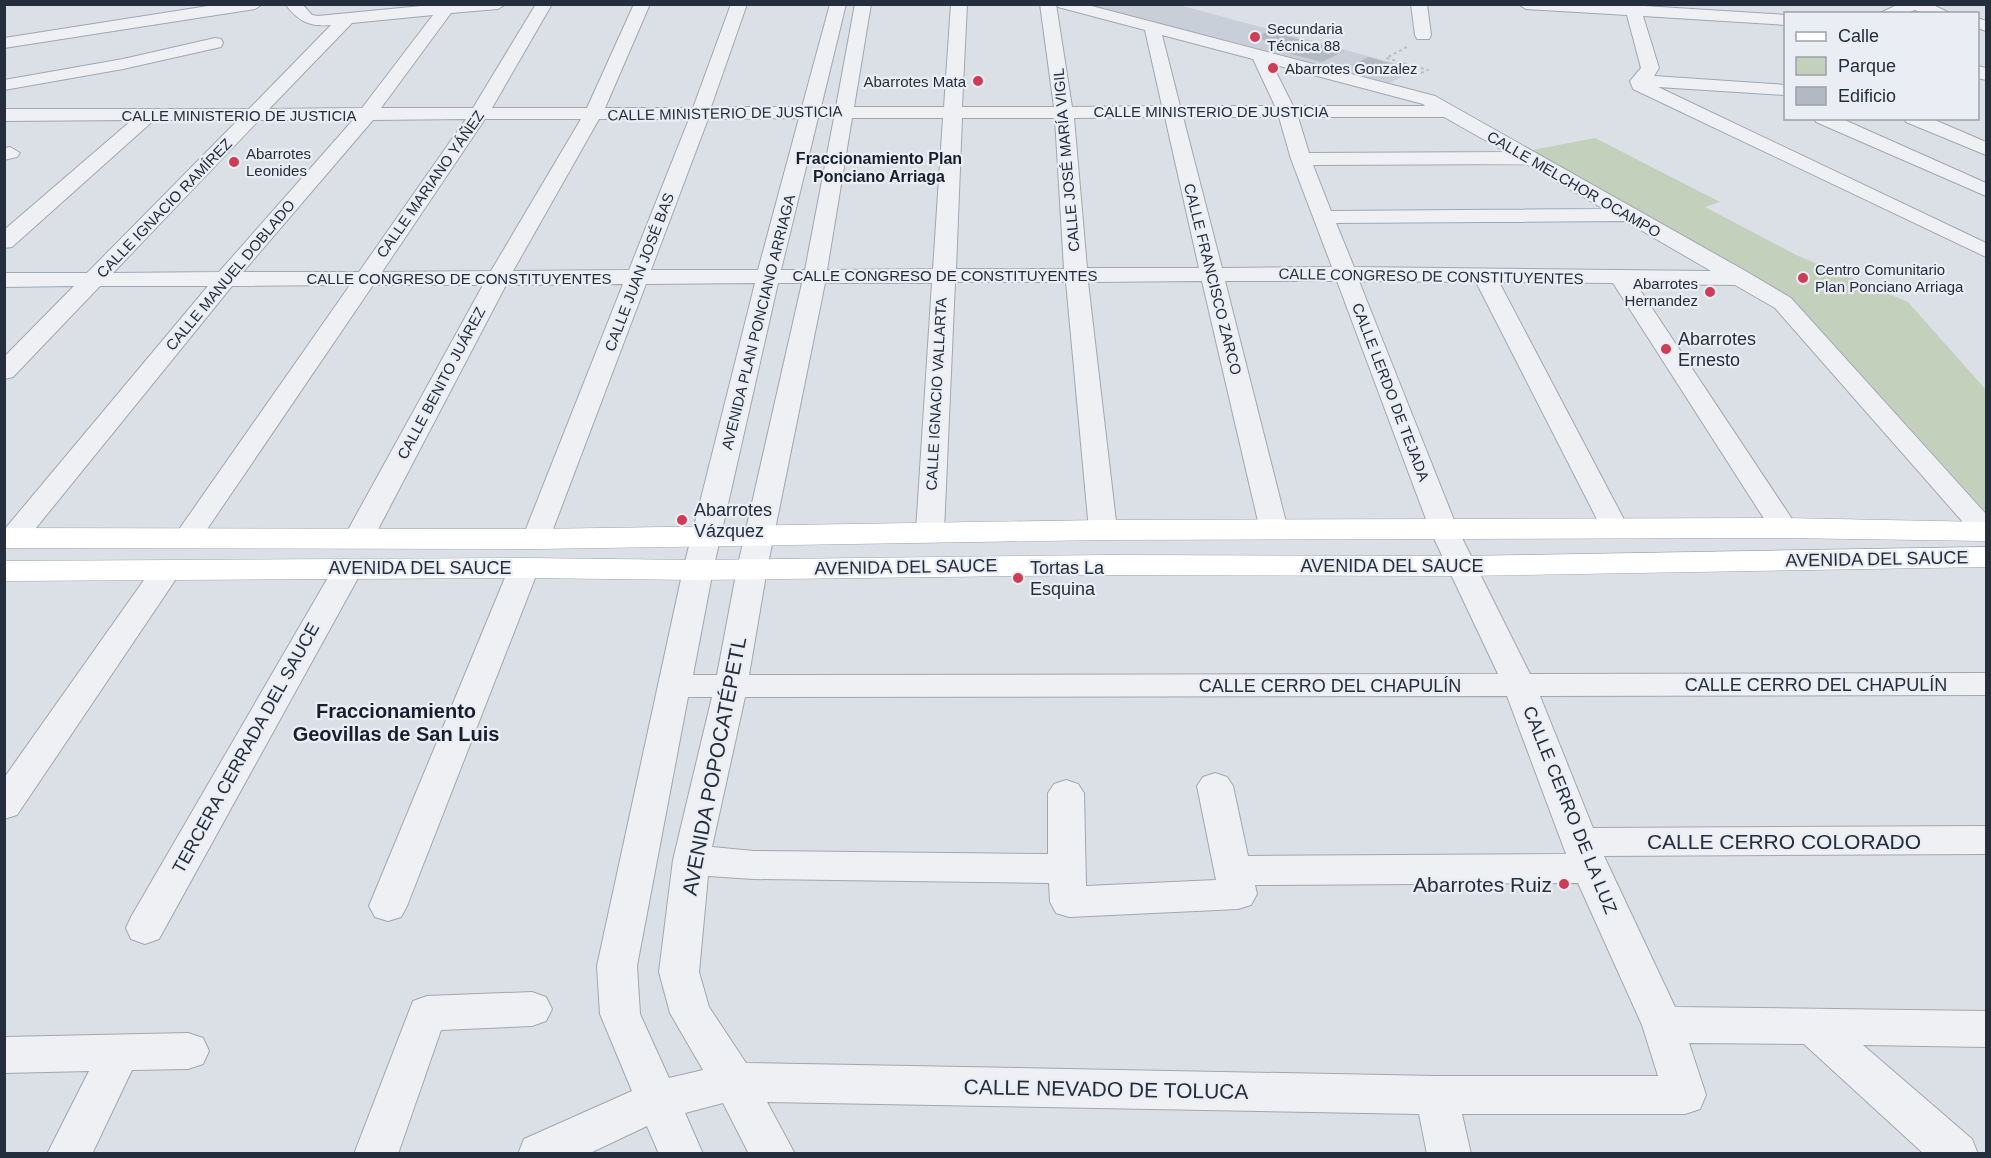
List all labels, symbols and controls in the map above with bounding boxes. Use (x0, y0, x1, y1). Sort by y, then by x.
legend (1784, 12, 1979, 120)
place label: Secundaria Técnica 88 (1267, 20, 1344, 54)
text: Calle (1838, 26, 1879, 46)
marker: Secundaria Técnica 88 (1248, 30, 1262, 44)
text: Parque (1838, 56, 1896, 76)
place label: Abarrotes Gonzalez (1285, 60, 1418, 77)
marker: Abarrotes Gonzalez (1266, 61, 1280, 75)
street label: CALLE JOSÉ MARÍA VIGIL (1050, 67, 1082, 253)
place label: Abarrotes Mata (863, 73, 967, 90)
marker: Abarrotes Mata (971, 74, 985, 88)
text: Edificio (1838, 86, 1896, 106)
street label: CALLE MINISTERIO DE JUSTICIA (607, 102, 843, 124)
street label: CALLE MINISTERIO DE JUSTICIA (1093, 103, 1329, 120)
street label: CALLE MINISTERIO DE JUSTICIA (121, 107, 357, 124)
street label: CALLE MARIANO YÁÑEZ (373, 107, 487, 261)
street label: CALLE MELCHOR OCAMPO (1484, 127, 1664, 241)
street label: CALLE IGNACIO RAMÍREZ (93, 135, 235, 281)
place label: Abarrotes Leonides (246, 145, 311, 179)
district label: Fraccionamiento Plan Ponciano Arriaga (796, 150, 962, 185)
marker: Abarrotes Leonides (227, 155, 241, 169)
street label: CALLE FRANCISCO ZARCO (1181, 182, 1245, 376)
street label: CALLE JUAN JOSÉ BAS (601, 190, 677, 354)
street label: AVENIDA PLAN PONCIANO ARRIAGA (718, 193, 798, 451)
street label: CALLE MANUEL DOBLADO (162, 196, 298, 354)
place label: Centro Comunitario Plan Ponciano Arriaga (1815, 261, 1964, 295)
street label: CALLE CONGRESO DE CONSTITUYENTES (1278, 265, 1584, 287)
street label: CALLE CONGRESO DE CONSTITUYENTES (792, 267, 1098, 284)
street label: CALLE CONGRESO DE CONSTITUYENTES (306, 270, 612, 287)
marker: Centro Comunitario Plan Ponciano Arriaga (1796, 271, 1810, 285)
place label: Abarrotes Hernandez (1625, 275, 1698, 309)
marker: Abarrotes Hernandez (1703, 285, 1717, 299)
street label: CALLE IGNACIO VALLARTA (922, 297, 950, 491)
street label: CALLE LERDO DE TEJADA (1349, 300, 1433, 484)
street label: CALLE BENITO JUÁREZ (394, 304, 488, 462)
place label: Abarrotes Ernesto (1678, 329, 1756, 370)
marker: Abarrotes Ernesto (1659, 342, 1673, 356)
place label: Abarrotes Vázquez (694, 500, 772, 541)
marker: Abarrotes Vázquez (675, 513, 689, 527)
street label: AVENIDA DEL SAUCE (1785, 547, 1969, 571)
street label: AVENIDA DEL SAUCE (814, 555, 998, 579)
street label: AVENIDA DEL SAUCE (1300, 556, 1484, 576)
street label: AVENIDA DEL SAUCE (328, 558, 512, 578)
place label: Tortas La Esquina (1030, 558, 1105, 599)
marker: Tortas La Esquina (1011, 571, 1025, 585)
street label: TERCERA CERRADA DEL SAUCE (169, 619, 323, 877)
street label: AVENIDA POPOCATÉPETL (678, 635, 750, 897)
street label: CALLE CERRO DEL CHAPULÍN (1685, 675, 1947, 695)
street label: CALLE CERRO DEL CHAPULÍN (1199, 676, 1461, 696)
district label: Fraccionamiento Geovillas de San Luis (293, 700, 499, 745)
street label: CALLE CERRO DE LA LUZ (1519, 703, 1621, 917)
street label: CALLE CERRO COLORADO (1647, 830, 1921, 853)
place label: Abarrotes Ruiz (1413, 873, 1552, 896)
marker: Abarrotes Ruiz (1557, 877, 1571, 891)
street label: CALLE NEVADO DE TOLUCA (963, 1075, 1249, 1103)

